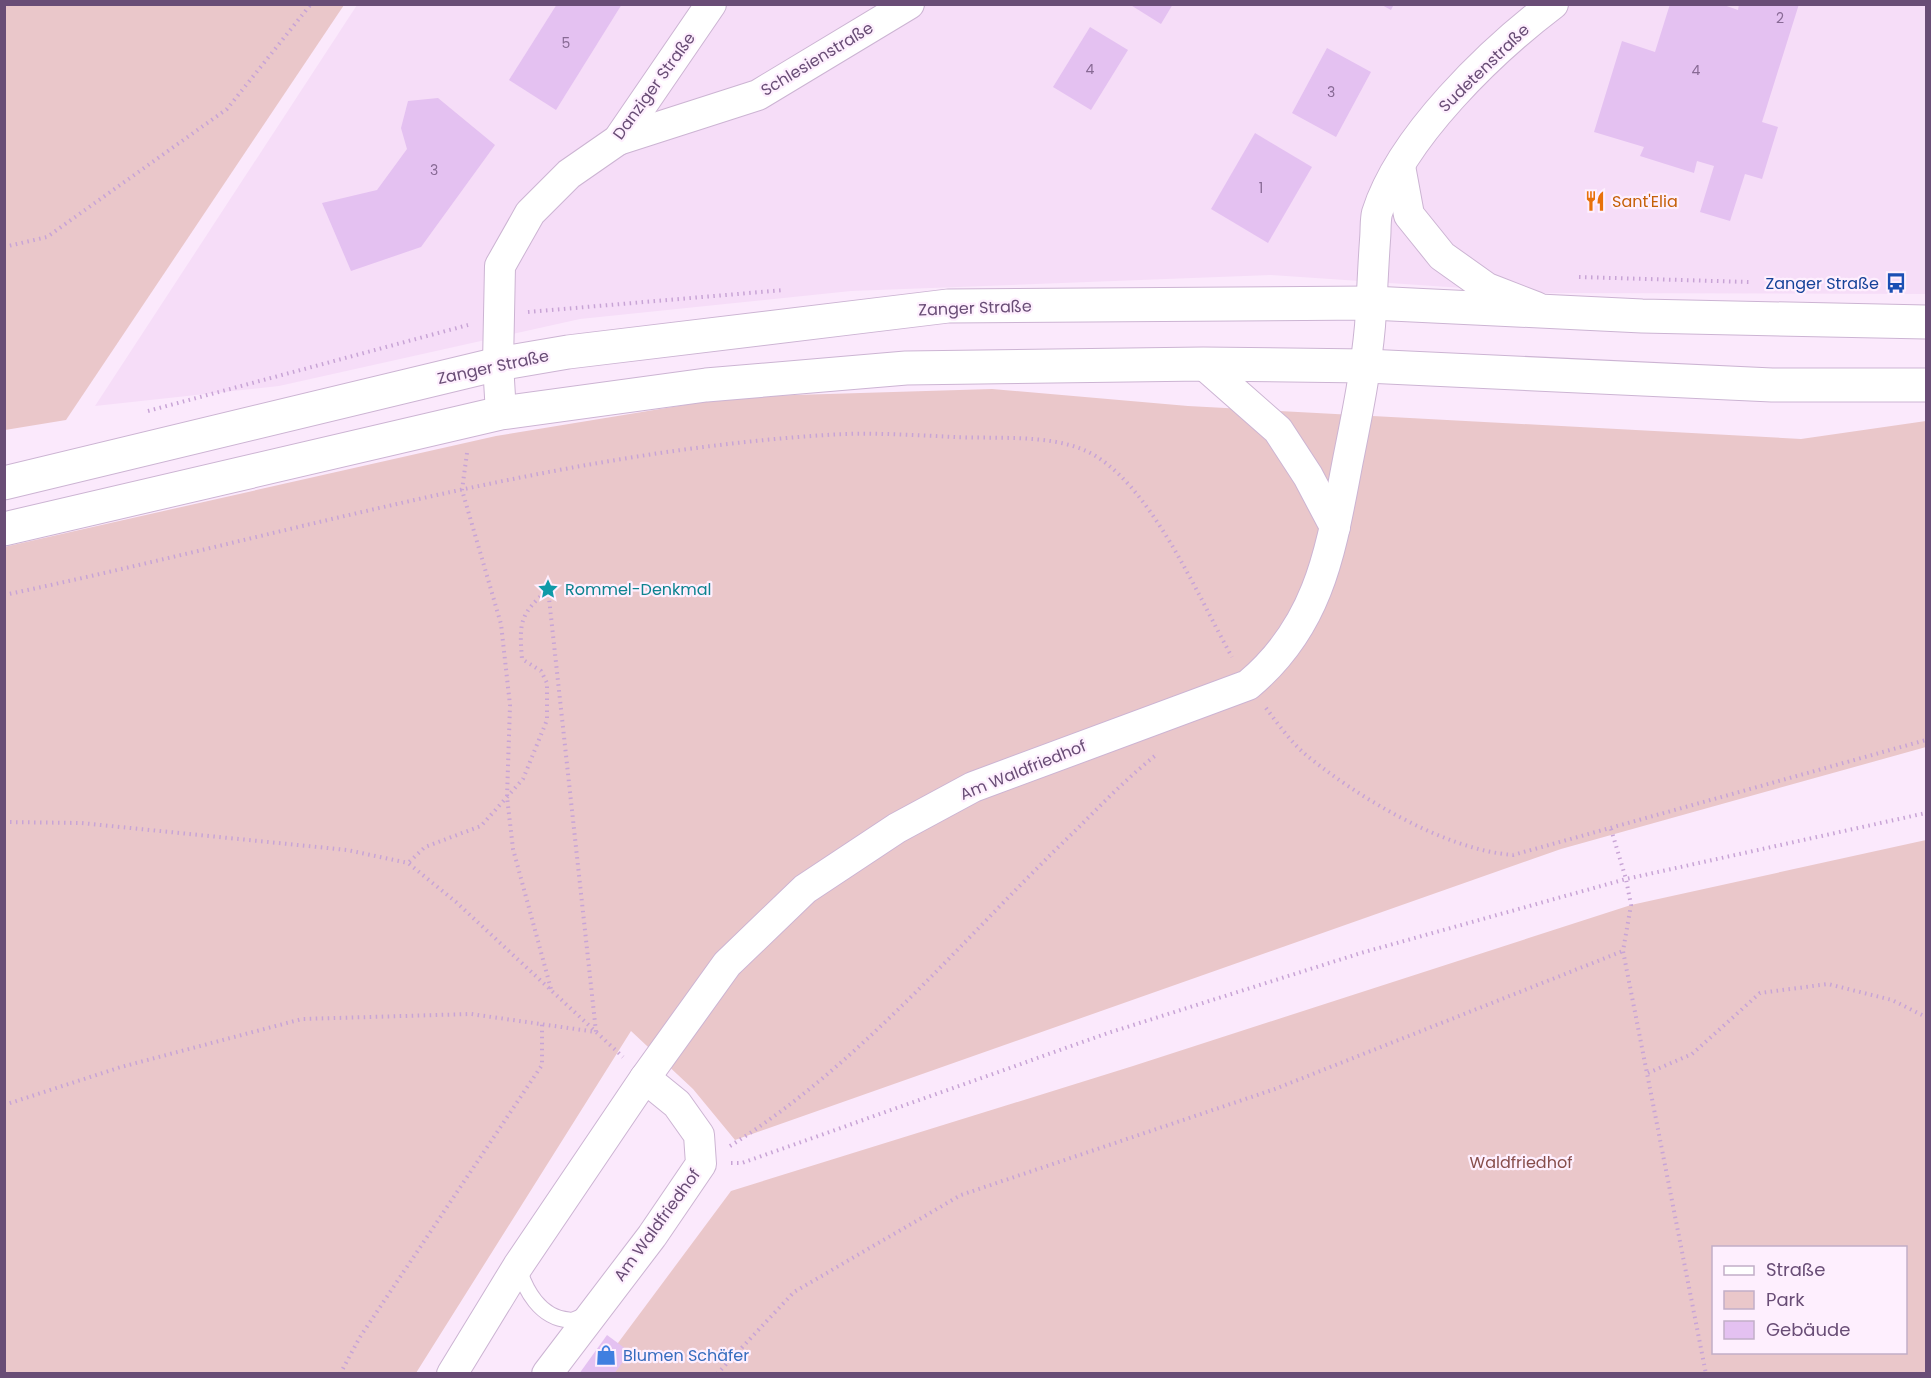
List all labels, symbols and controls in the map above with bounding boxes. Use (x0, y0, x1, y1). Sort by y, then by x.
house number: 2 (1776, 8, 1784, 28)
street label: Schlesienstraße (756, 16, 878, 102)
street label: Sudetenstraße (1434, 19, 1535, 117)
street label: Danziger Straße (607, 28, 701, 144)
house number: 5 (562, 33, 570, 53)
house number: 4 (1086, 59, 1095, 79)
house number: 4 (1692, 60, 1701, 80)
house number: 3 (1327, 82, 1335, 102)
house number: 3 (430, 160, 438, 180)
house number: 1 (1259, 178, 1263, 198)
restaurant icon: Sant'Elia (1583, 189, 1607, 213)
place label: Sant'Elia (1612, 190, 1678, 213)
bus stop icon: Zanger Straße (1884, 271, 1908, 295)
place label: Zanger Straße (1765, 272, 1879, 295)
street label: Zanger Straße (918, 295, 1032, 321)
street label: Zanger Straße (435, 344, 551, 390)
place icon: Rommel-Denkmal (536, 577, 560, 601)
place label: Rommel-Denkmal (565, 578, 712, 601)
street label: Am Waldfriedhof (956, 734, 1090, 806)
park label: Waldfriedhof (1470, 1151, 1572, 1174)
street label: Am Waldfriedhof (608, 1164, 706, 1286)
legend (1712, 1246, 1907, 1354)
text: Straße (1766, 1257, 1825, 1282)
text: Park (1766, 1287, 1805, 1312)
text: Gebäude (1766, 1317, 1850, 1342)
shop icon: Blumen Schäfer (594, 1343, 618, 1367)
place label: Blumen Schäfer (623, 1344, 749, 1367)

